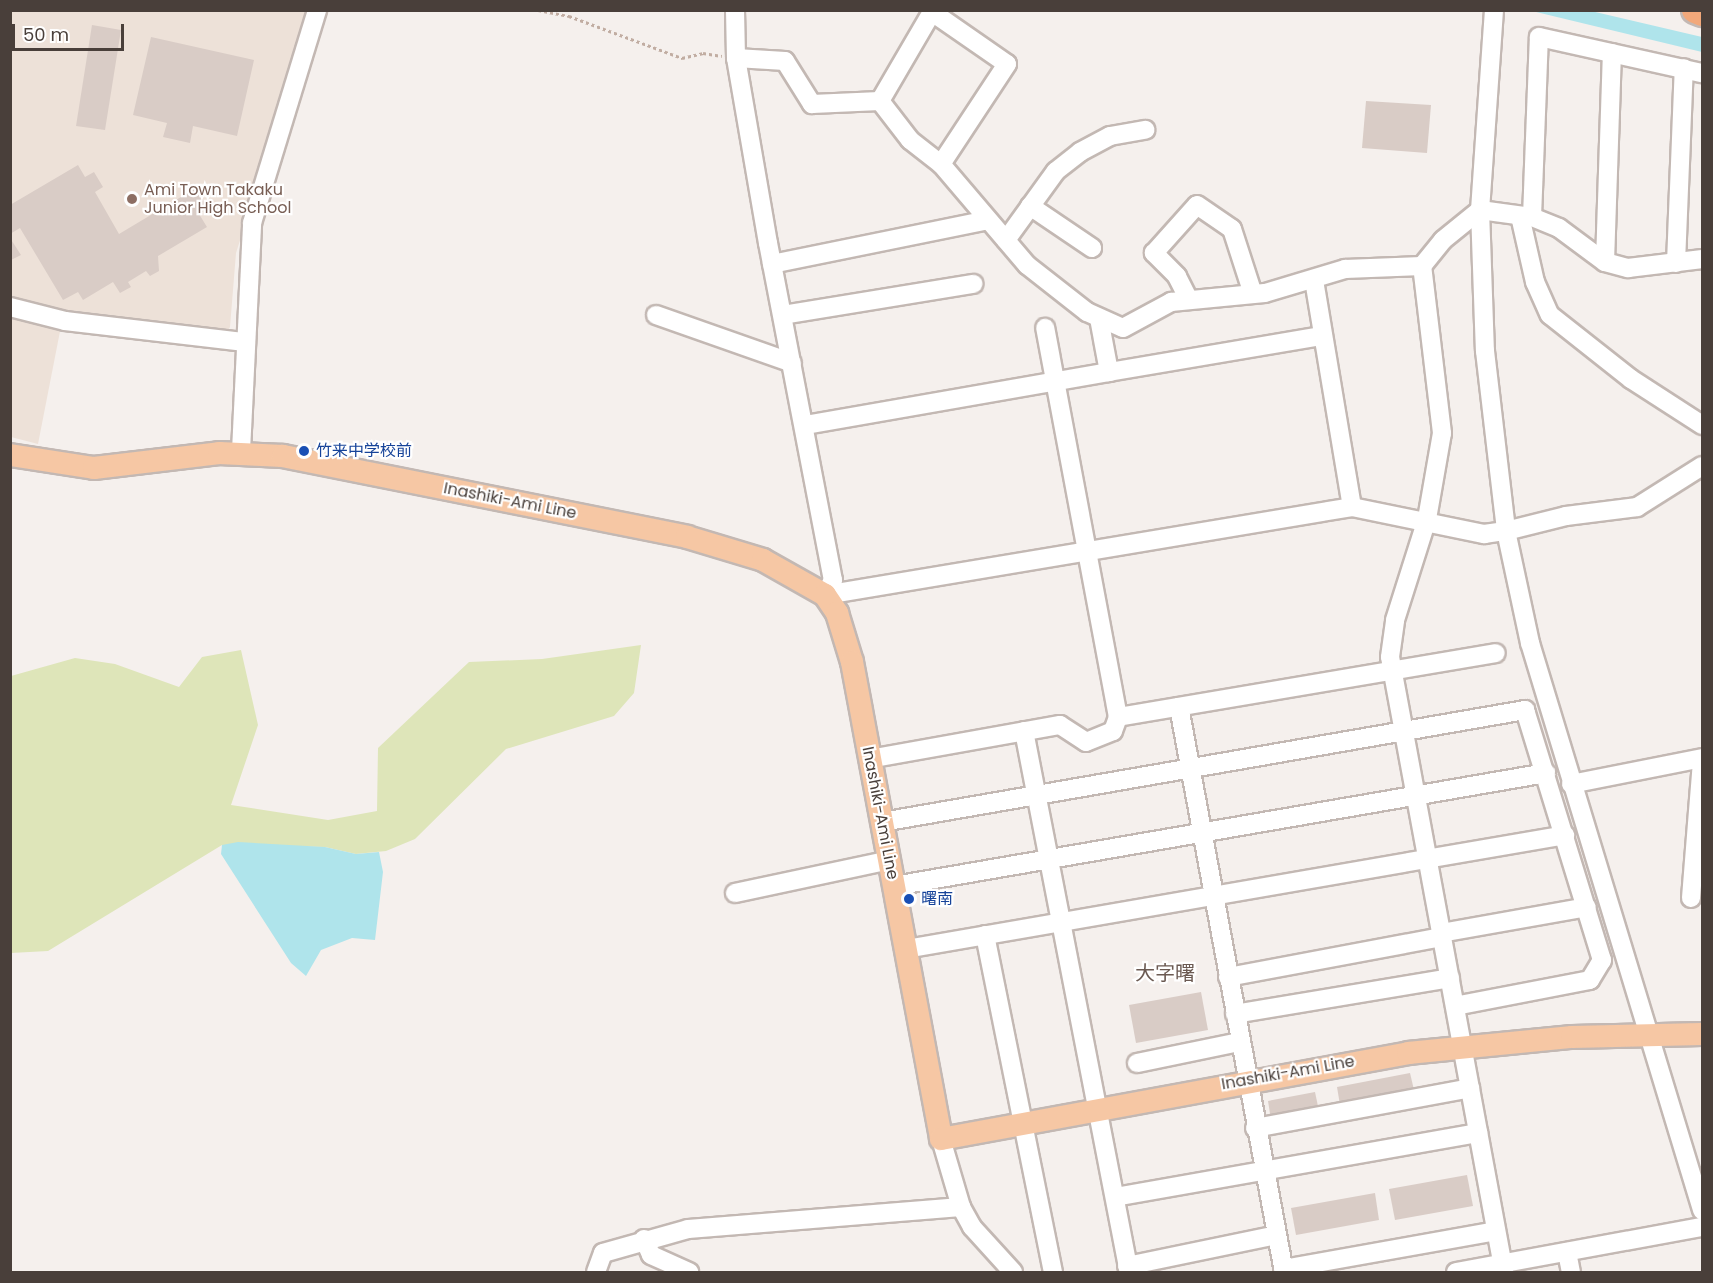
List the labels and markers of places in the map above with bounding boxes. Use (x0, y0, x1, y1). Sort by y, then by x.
place label: Ami Town Takaku Junior High School (144, 180, 291, 218)
marker: Ami Town Takaku Junior High School (125, 192, 139, 206)
place label: 竹来中学校前 (316, 441, 412, 461)
marker: 竹来中学校前 (297, 444, 311, 458)
place label: 曙南 (921, 889, 953, 909)
marker: 曙南 (902, 892, 916, 906)

